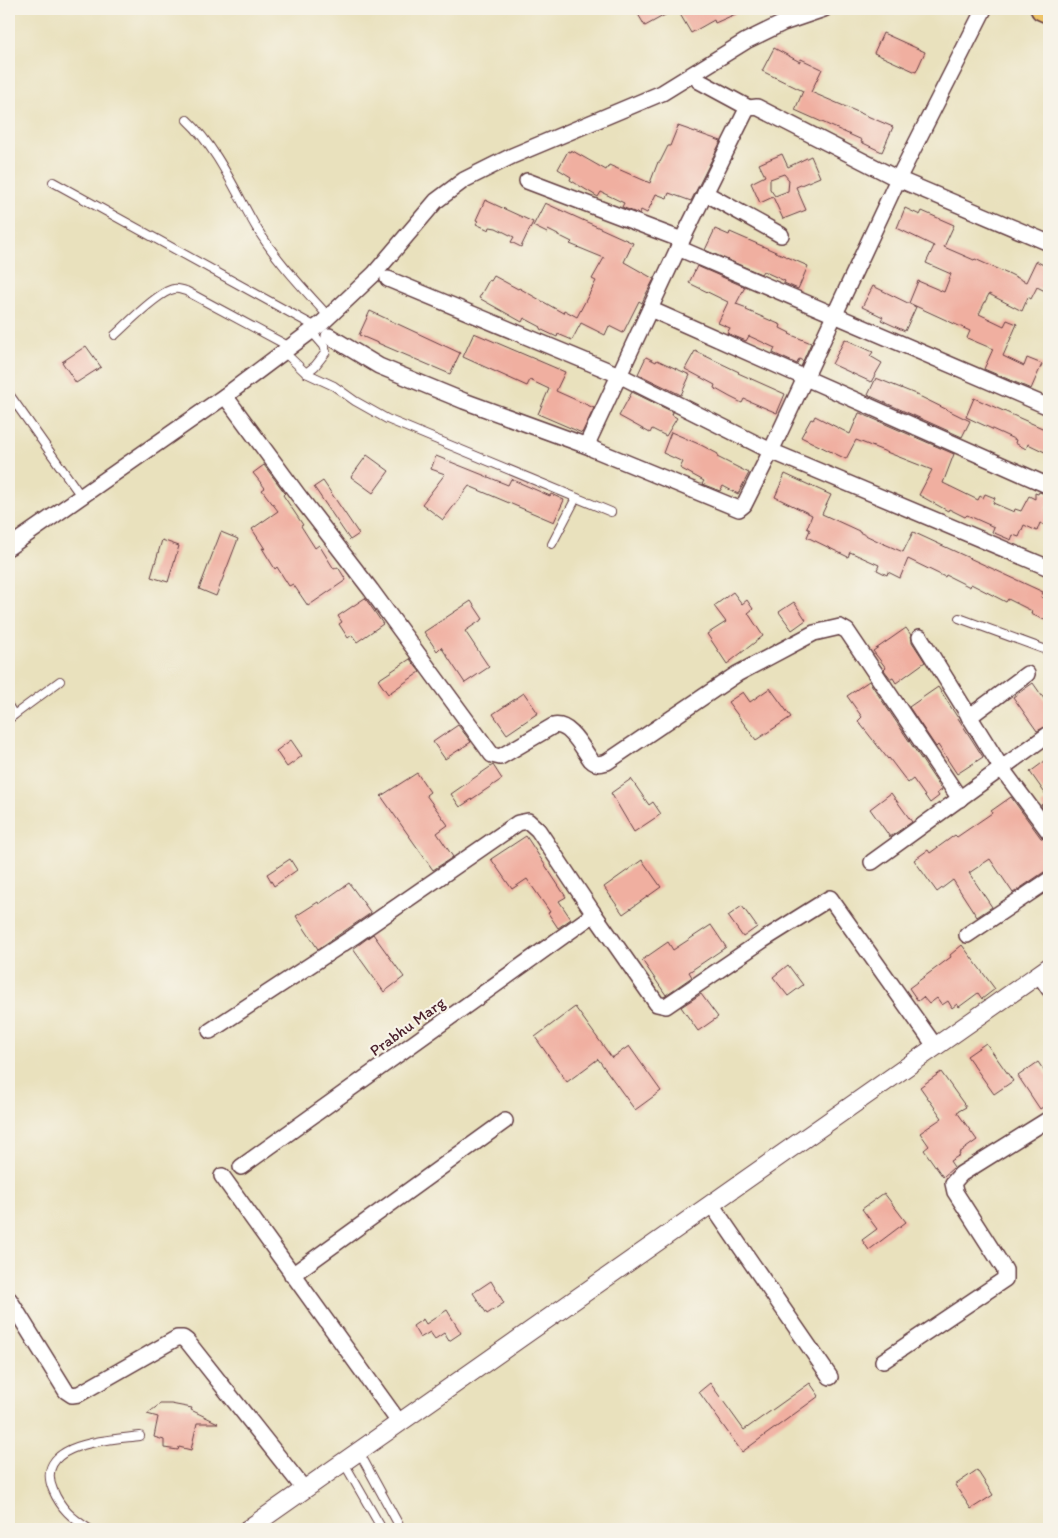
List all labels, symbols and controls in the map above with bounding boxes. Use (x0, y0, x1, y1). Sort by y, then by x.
street label: Prabhu Marg (366, 992, 449, 1060)

